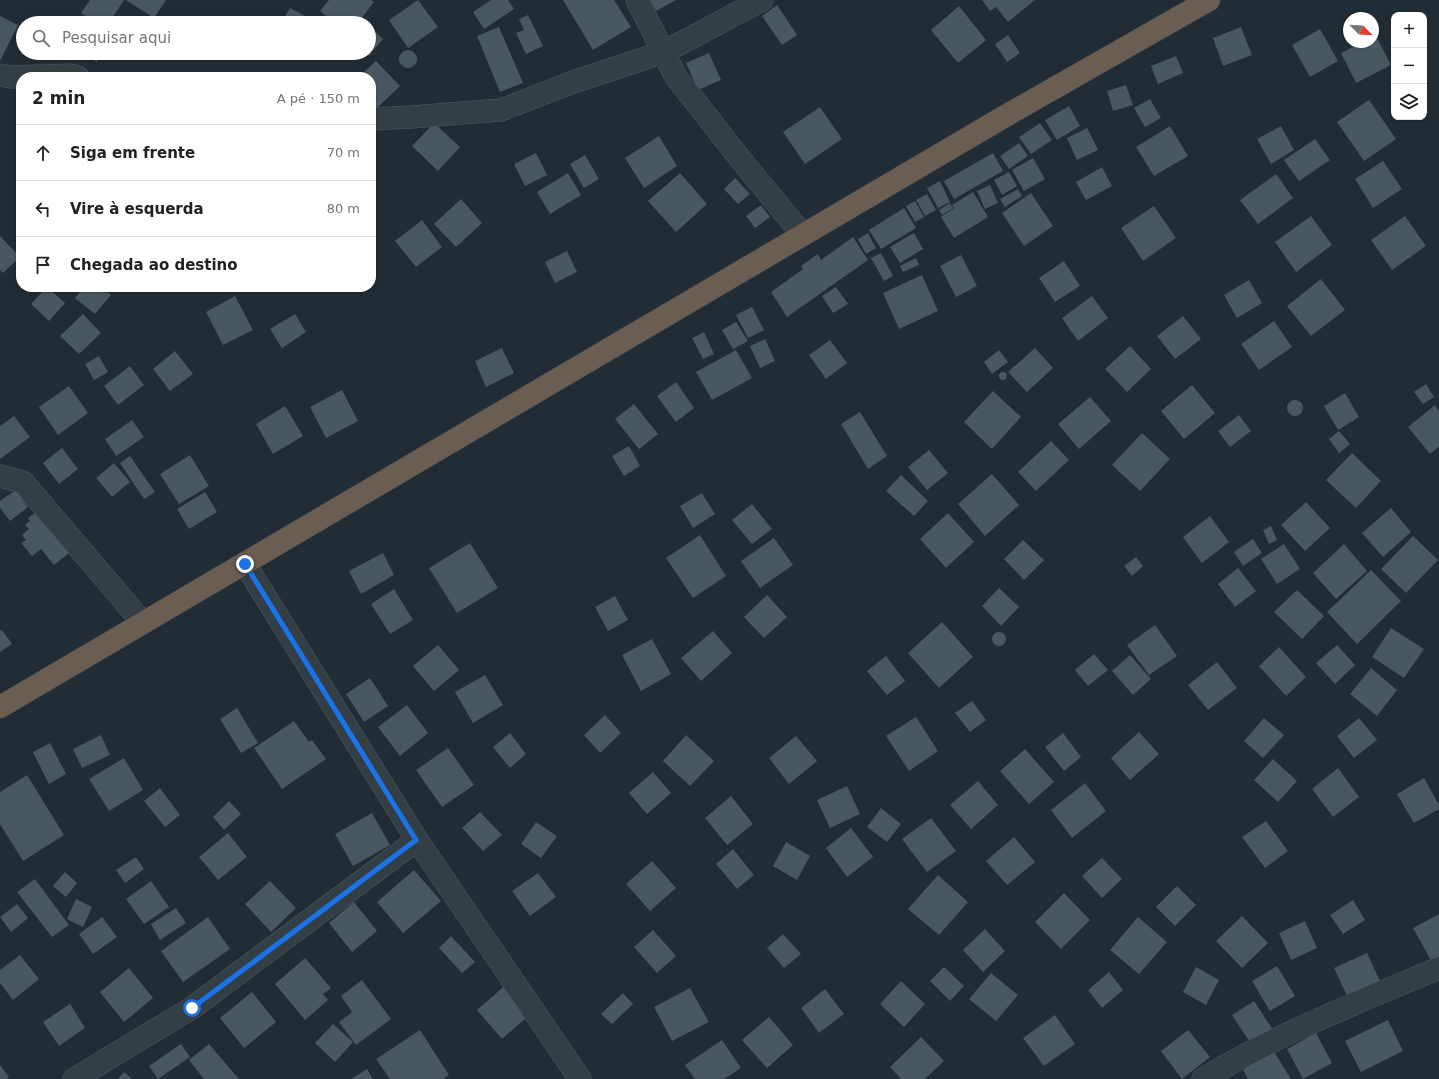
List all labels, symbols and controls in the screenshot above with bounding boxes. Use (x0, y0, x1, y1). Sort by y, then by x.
north arrow (1343, 12, 1379, 48)
map controls (1391, 12, 1427, 120)
button: + (1391, 12, 1427, 48)
search box (16, 16, 376, 60)
icon: search (30, 27, 52, 49)
text: Pesquisar aqui (62, 29, 171, 47)
button: − (1391, 48, 1427, 84)
button: layers (1391, 84, 1427, 120)
text: 2 min (32, 88, 85, 108)
text: A pé · 150 m (277, 91, 360, 106)
icon: ahead (32, 142, 54, 164)
text: Siga em frente (70, 144, 195, 162)
text: 70 m (327, 145, 360, 160)
icon: left (32, 198, 54, 220)
text: Vire à esquerda (70, 200, 204, 218)
text: 80 m (327, 201, 360, 216)
icon: arrive (32, 254, 54, 276)
text: Chegada ao destino (70, 256, 238, 274)
route end (236, 555, 254, 573)
route start (183, 999, 201, 1017)

